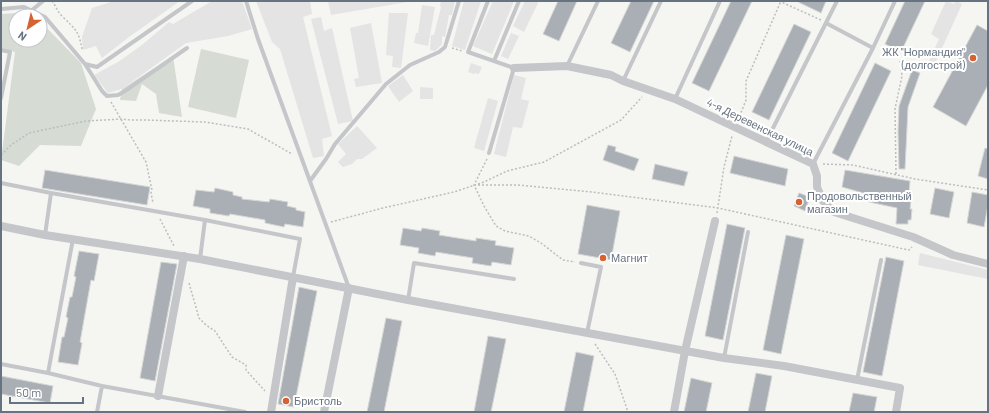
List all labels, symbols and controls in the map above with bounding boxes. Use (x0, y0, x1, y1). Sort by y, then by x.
north arrow (8, 8, 48, 48)
text: N (15, 29, 29, 44)
place label: ЖК "Нормандия" (долгострой) (882, 45, 965, 71)
marker: ЖК "Нормандия" (долгострой) (968, 53, 978, 63)
street label: 4-я Деревенская улица (705, 95, 817, 158)
place label: Продовольственный магазин (807, 189, 912, 215)
marker: Продовольственный магазин (794, 197, 804, 207)
place label: Магнит (611, 251, 648, 264)
marker: Магнит (598, 253, 608, 263)
scale bar (10, 379, 83, 405)
text: 50 m (16, 385, 41, 399)
place label: Бристоль (294, 394, 342, 407)
marker: Бристоль (281, 396, 291, 406)

